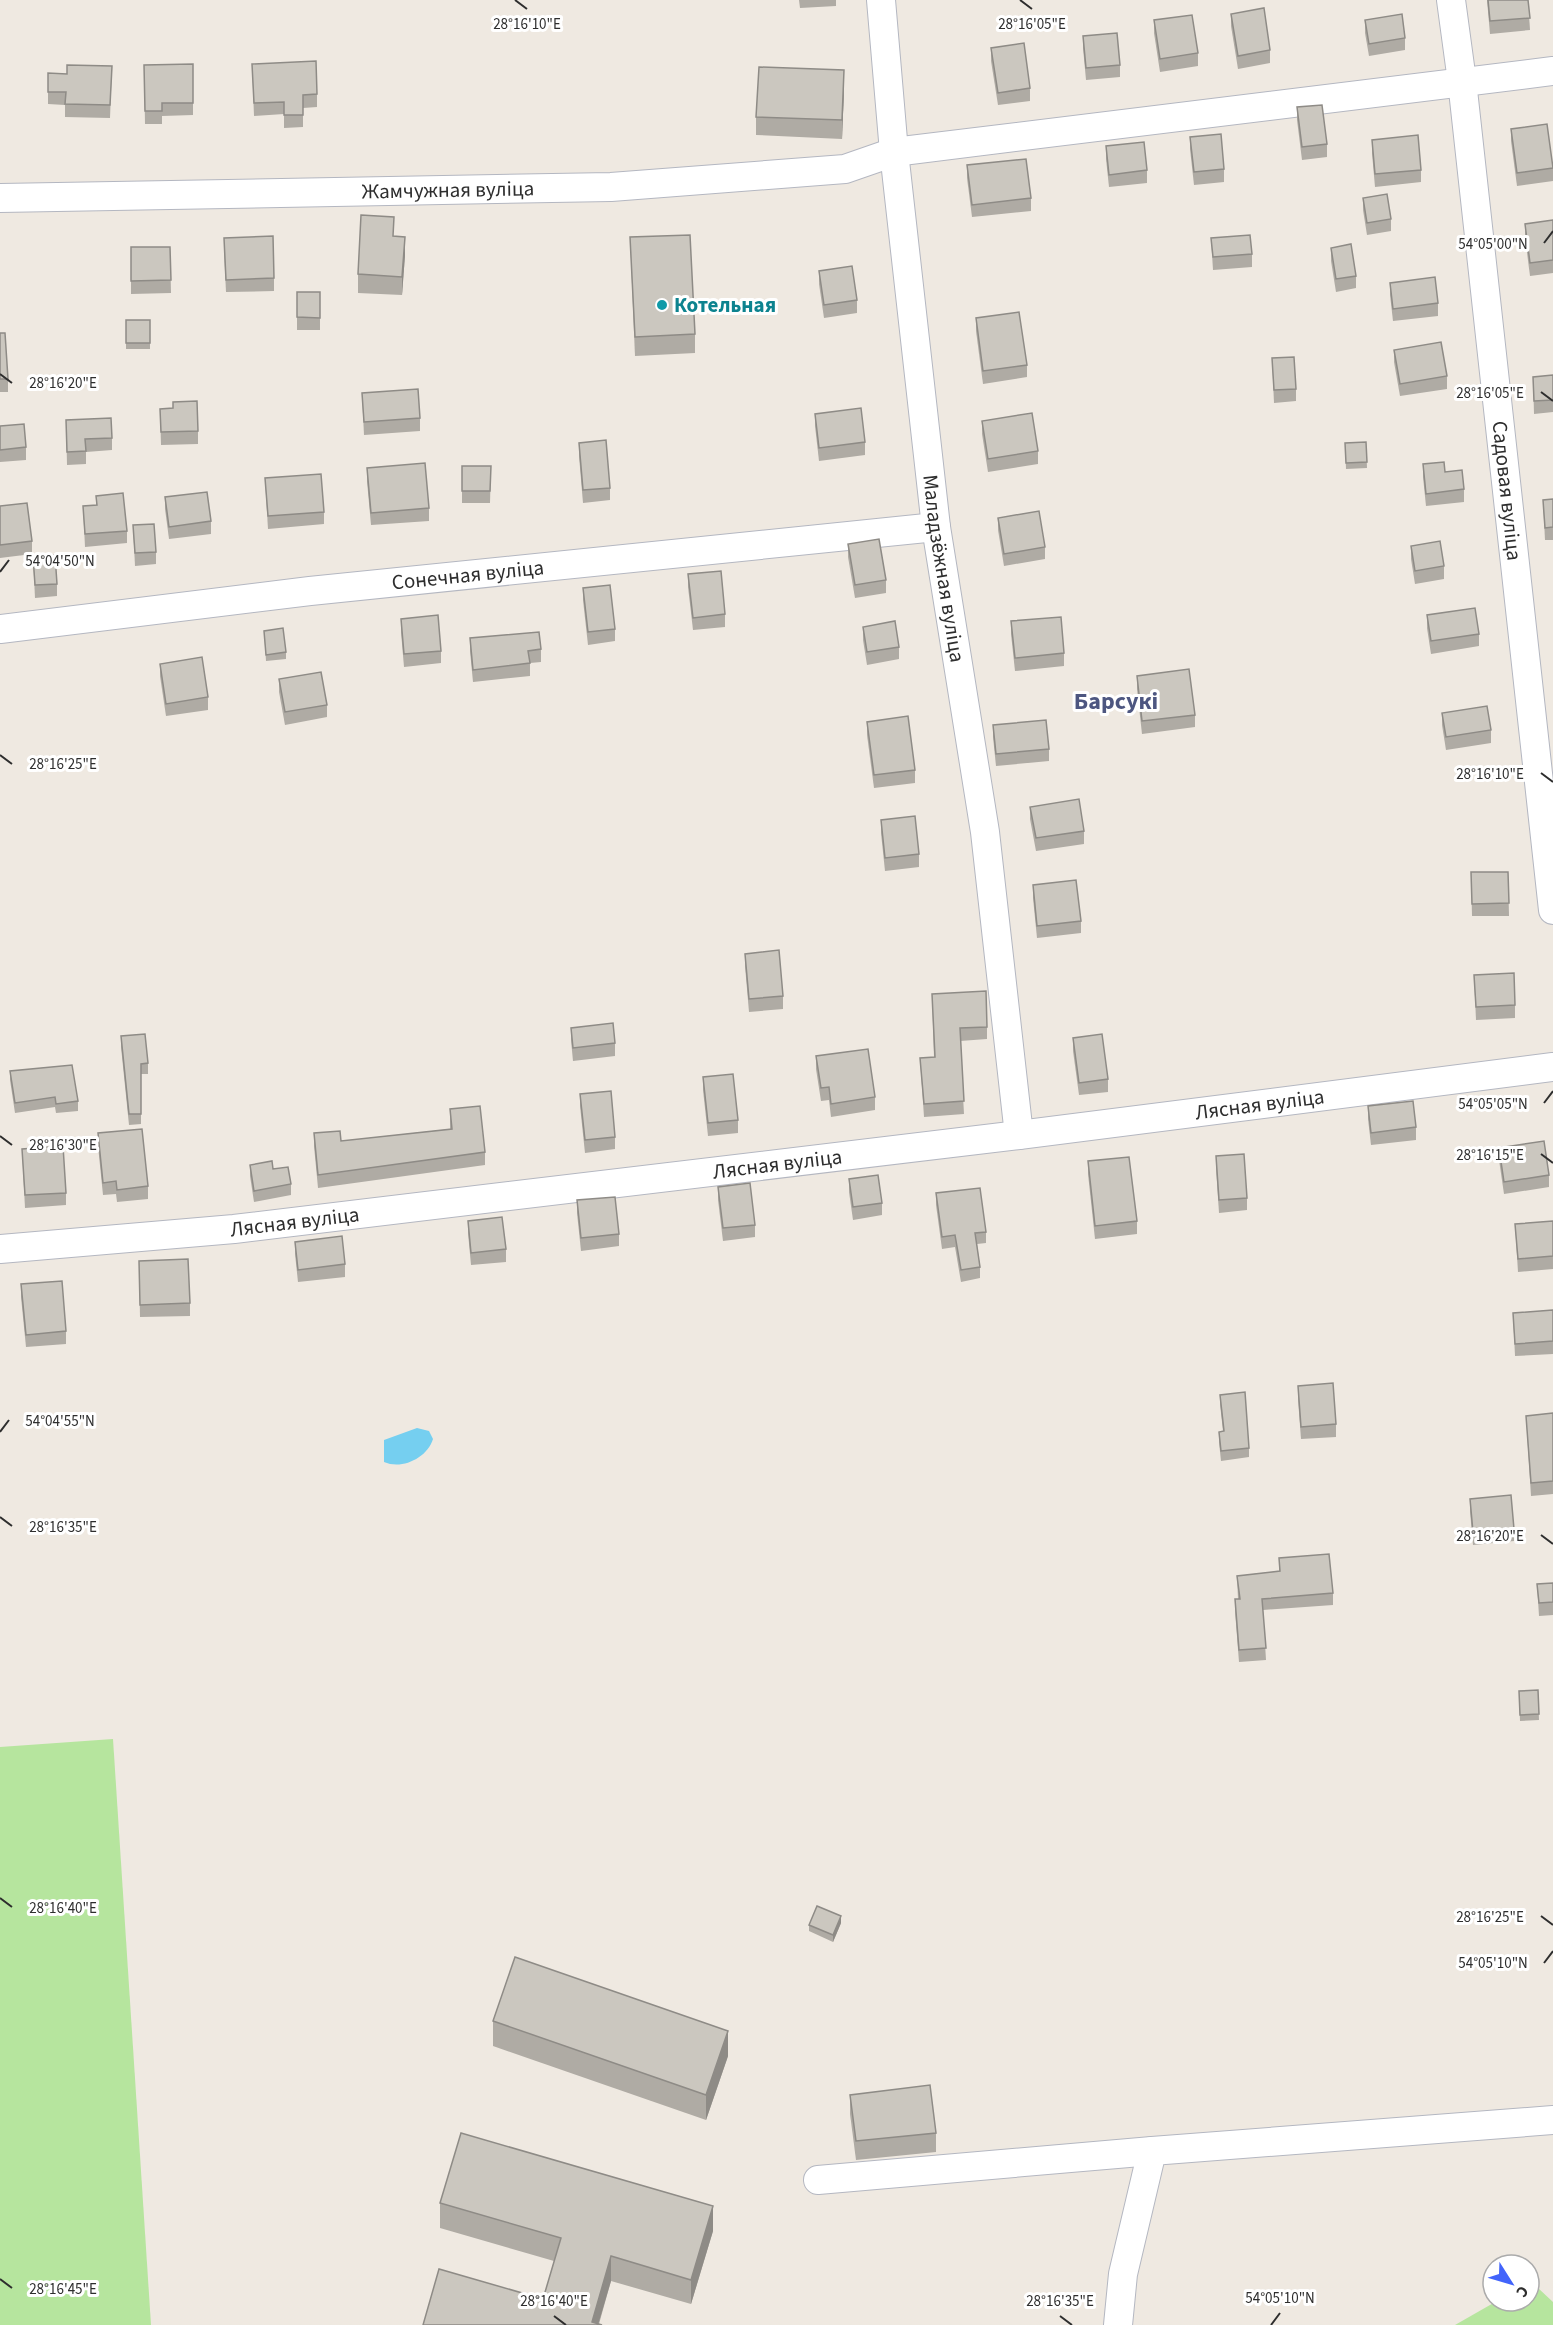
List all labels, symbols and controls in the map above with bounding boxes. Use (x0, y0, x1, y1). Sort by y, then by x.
text: 28°16'10"E (493, 14, 561, 35)
text: 28°16'05"E (998, 14, 1066, 35)
street label: Жамчужная вуліца (361, 173, 534, 206)
text: 54°05'00"N (1458, 234, 1528, 255)
place label: Котельная (674, 290, 776, 320)
marker: Котельная (655, 298, 669, 312)
text: 28°16'20"E (29, 373, 97, 394)
text: 28°16'05"E (1456, 383, 1524, 404)
street label: Садовая вуліца (1484, 419, 1530, 562)
street label: Маладзёжная вуліца (915, 473, 973, 665)
text: 54°04'50"N (25, 551, 95, 572)
street label: Сонечная вуліца (390, 552, 545, 598)
district label: Барсукі (1074, 684, 1158, 719)
text: 28°16'25"E (29, 754, 97, 775)
text: 28°16'10"E (1456, 764, 1524, 785)
street label: Лясная вуліца (1193, 1081, 1326, 1127)
text: 54°05'05"N (1458, 1094, 1528, 1115)
text: 28°16'30"E (29, 1135, 97, 1156)
street label: Лясная вуліца (711, 1141, 844, 1187)
text: 28°16'15"E (1456, 1145, 1524, 1166)
street label: Лясная вуліца (228, 1199, 361, 1244)
text: 54°04'55"N (25, 1411, 95, 1432)
text: 28°16'35"E (29, 1517, 97, 1538)
text: 28°16'20"E (1456, 1526, 1524, 1547)
text: 28°16'40"E (29, 1898, 97, 1919)
text: 28°16'25"E (1456, 1907, 1524, 1928)
text: 54°05'10"N (1458, 1953, 1528, 1974)
north arrow (1481, 2253, 1541, 2313)
text: 28°16'45"E (29, 2279, 97, 2300)
text: С (1511, 2281, 1534, 2302)
text: 54°05'10"N (1245, 2288, 1315, 2309)
text: 28°16'40"E (520, 2291, 588, 2312)
text: 28°16'35"E (1026, 2291, 1094, 2312)

